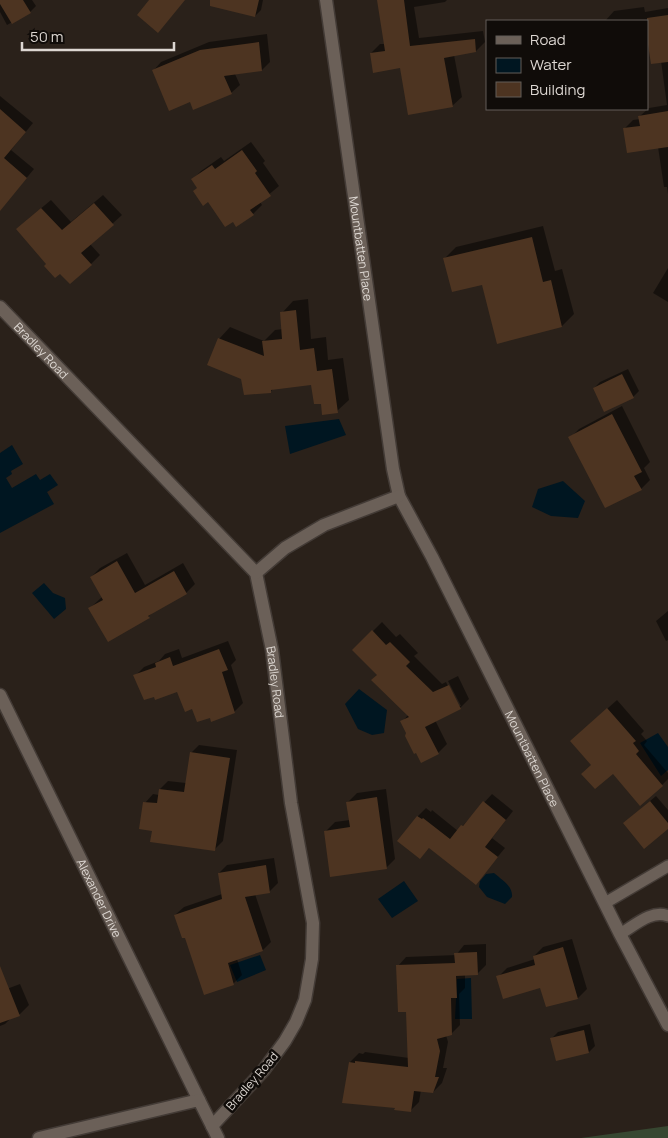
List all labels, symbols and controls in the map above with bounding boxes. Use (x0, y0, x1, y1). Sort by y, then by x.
scale bar (22, 20, 175, 52)
legend (486, 20, 648, 110)
text: 50 m (30, 26, 64, 47)
text: Road (530, 29, 566, 50)
text: Water (530, 54, 572, 75)
text: Building (530, 79, 585, 100)
street label: Mountbatten Place (346, 195, 377, 302)
street label: Bradley Road (10, 318, 73, 382)
street label: Bradley Road (263, 644, 289, 719)
street label: Mountbatten Place (501, 708, 564, 810)
street label: Alexander Drive (73, 855, 126, 940)
street label: Bradley Road (222, 1048, 282, 1114)

